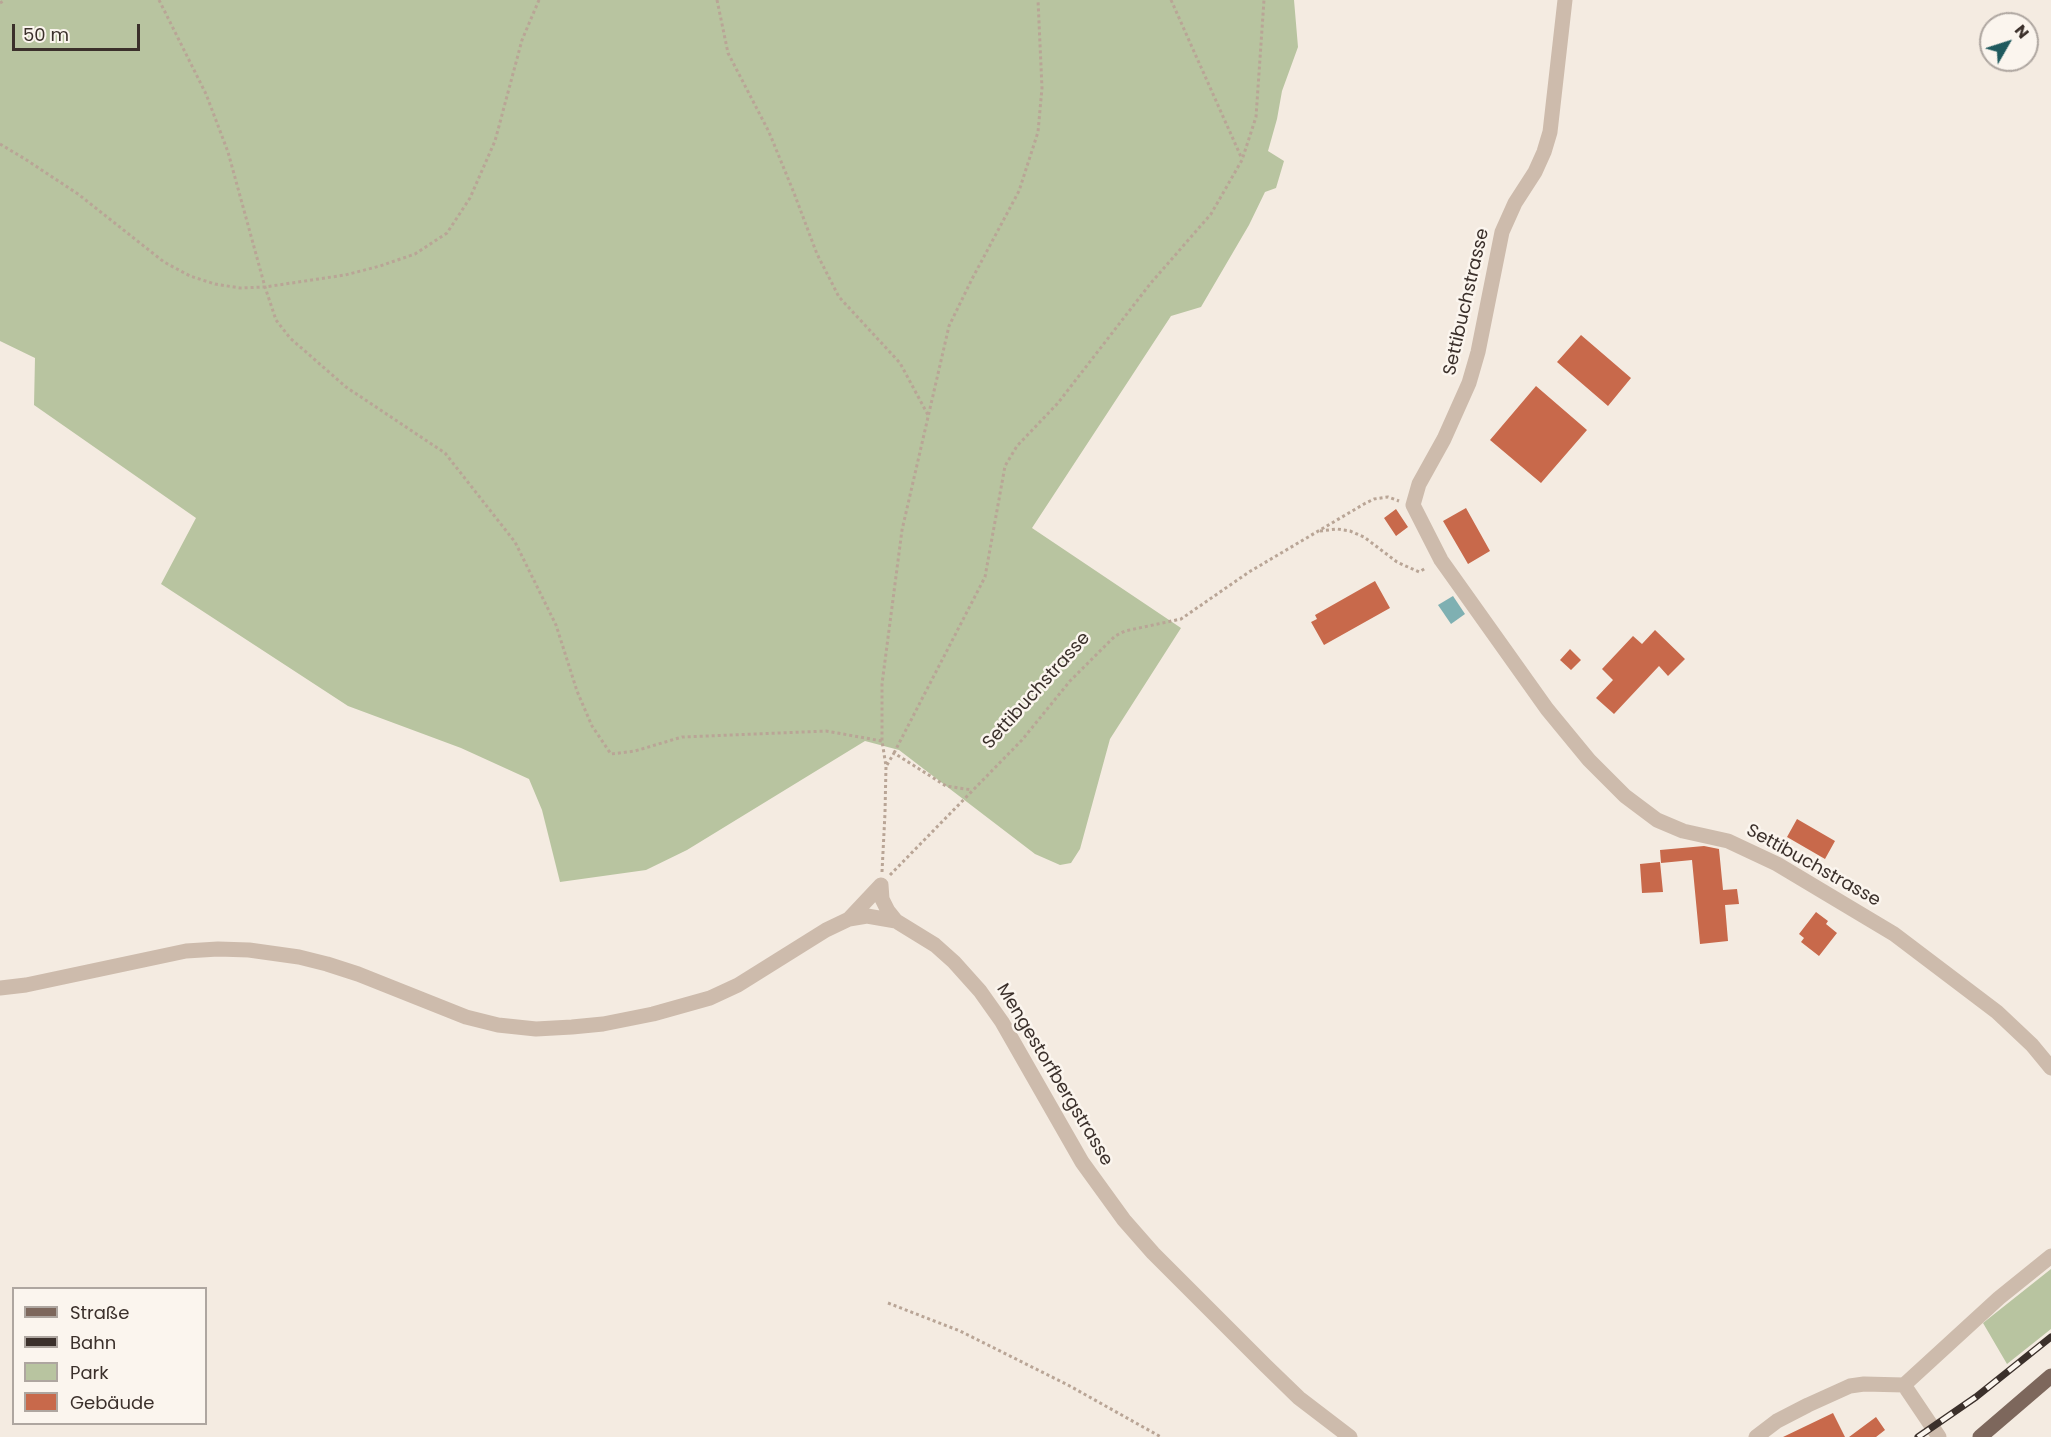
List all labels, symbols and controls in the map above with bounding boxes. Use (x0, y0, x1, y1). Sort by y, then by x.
scale bar (15, 12, 142, 50)
north arrow (1979, 12, 2039, 72)
text: N (2009, 20, 2035, 44)
text: 50 m (23, 22, 69, 47)
street label: Settibuchstrasse (1440, 226, 1494, 378)
street label: Settibuchstrasse (979, 628, 1095, 754)
street label: Settibuchstrasse (1742, 820, 1884, 912)
street label: Mengestorfbergstrasse (991, 980, 1117, 1170)
legend (12, 1287, 207, 1425)
text: Straße (70, 1300, 129, 1325)
text: Bahn (70, 1330, 116, 1355)
text: Park (70, 1360, 109, 1385)
text: Gebäude (70, 1390, 154, 1415)

